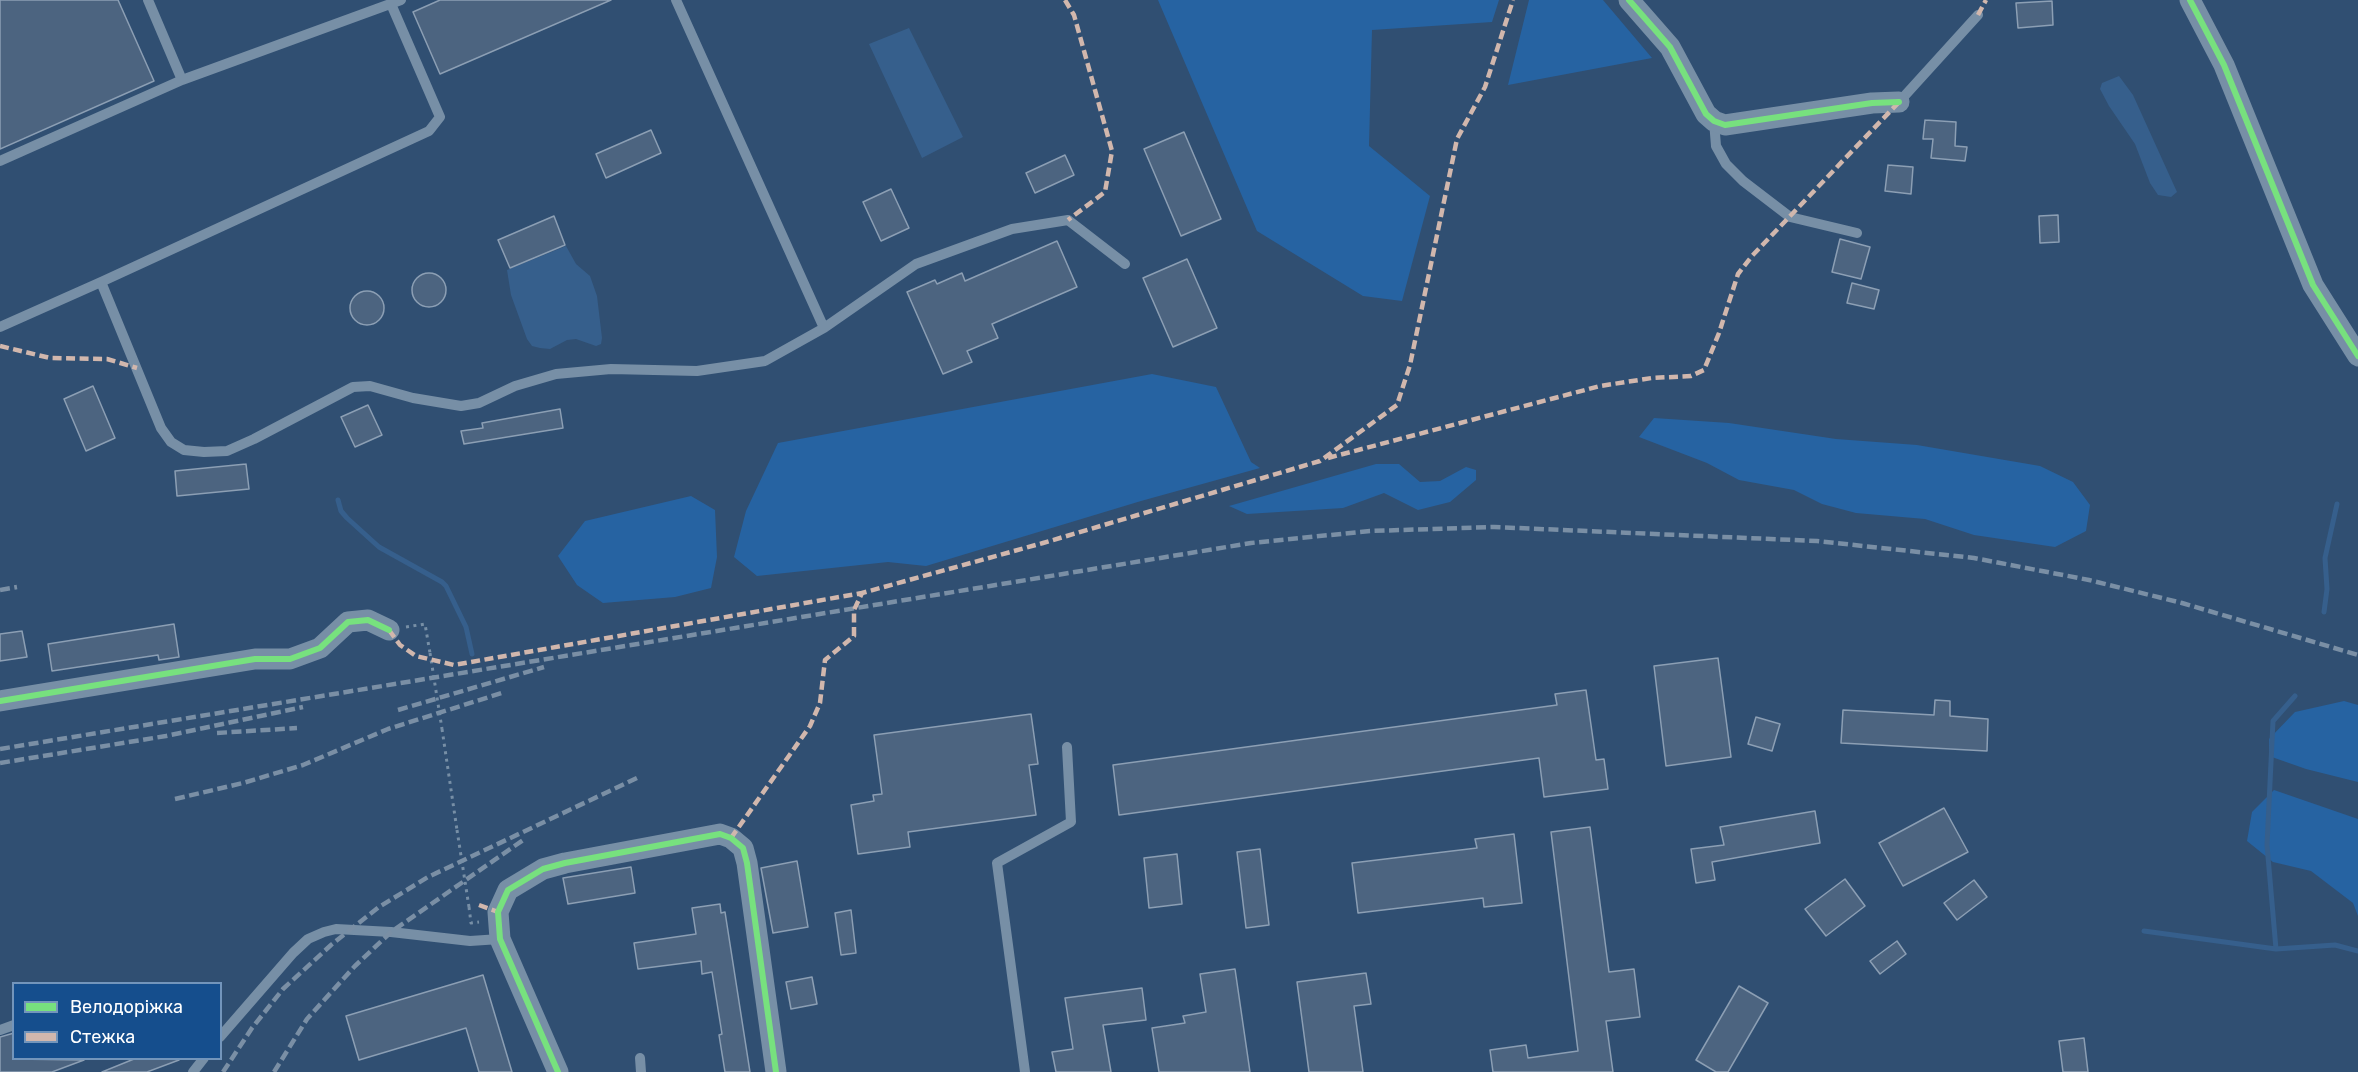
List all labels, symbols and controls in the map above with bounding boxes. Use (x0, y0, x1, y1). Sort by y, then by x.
legend (12, 982, 222, 1060)
text: Велодоріжка (70, 996, 183, 1018)
text: Стежка (70, 1026, 135, 1048)

